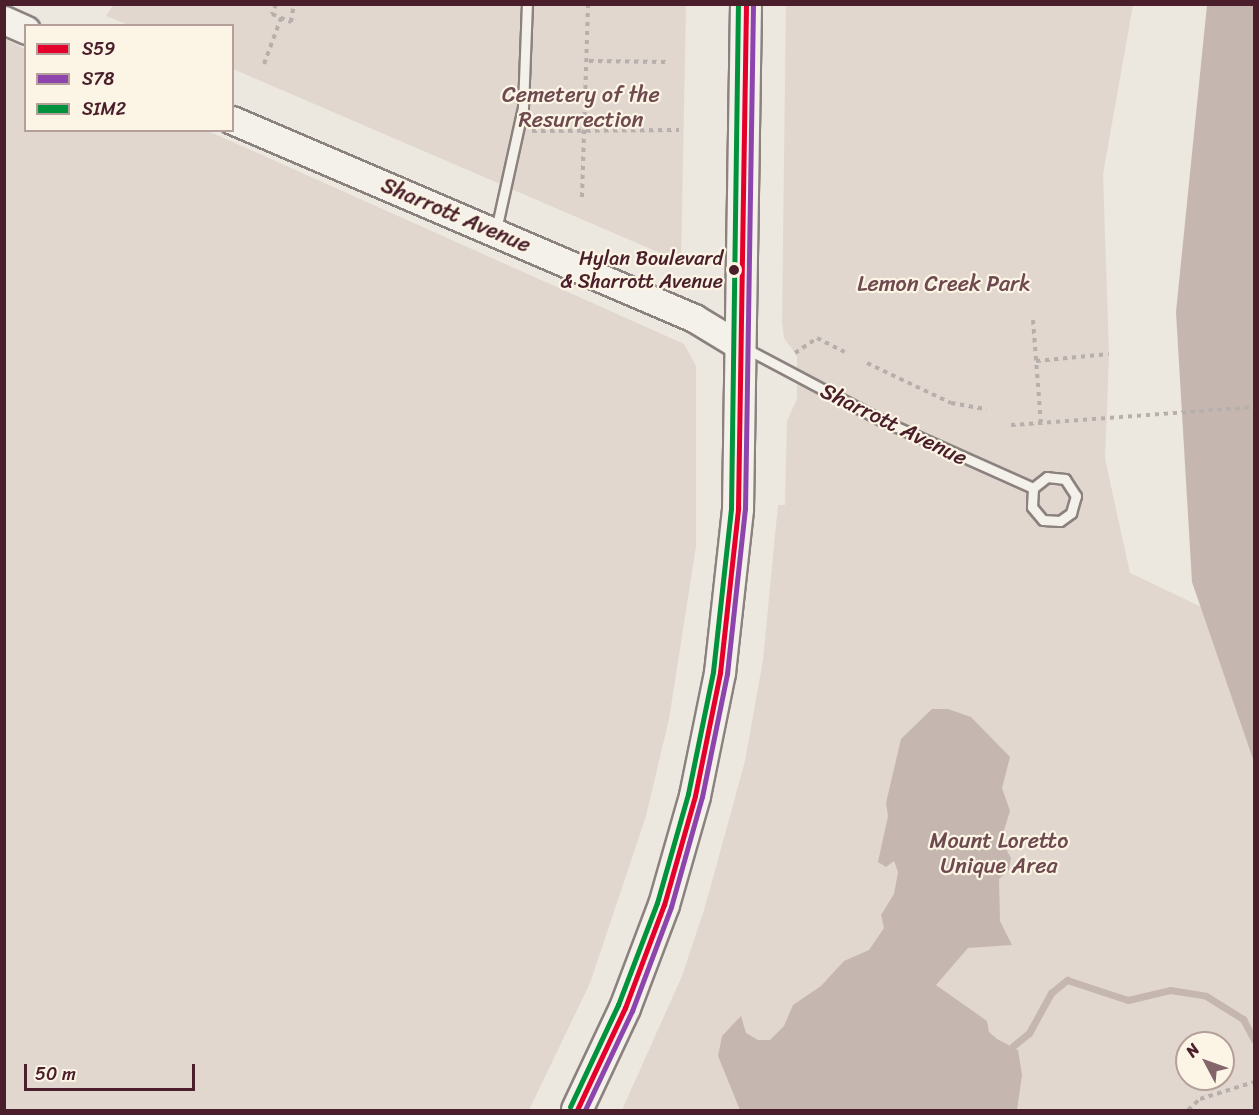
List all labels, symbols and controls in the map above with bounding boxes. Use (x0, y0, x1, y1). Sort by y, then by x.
legend (24, 24, 234, 132)
text: S59 (82, 33, 115, 65)
text: S78 (82, 63, 114, 95)
park label: Cemetery of the Resurrection (502, 81, 660, 132)
text: SIM2 (82, 93, 126, 125)
street label: Sharrott Avenue (377, 172, 535, 258)
place label: Hylan Boulevard & Sharrott Avenue (560, 246, 723, 293)
marker: Hylan Boulevard & Sharrott Avenue (728, 264, 740, 276)
park label: Lemon Creek Park (857, 271, 1031, 297)
street label: Sharrott Avenue (816, 377, 972, 471)
park label: Mount Loretto Unique Area (930, 827, 1068, 878)
north arrow (1175, 1031, 1235, 1091)
text: N (1178, 1036, 1207, 1064)
scale bar (27, 1052, 198, 1090)
text: 50 m (35, 1058, 76, 1090)

